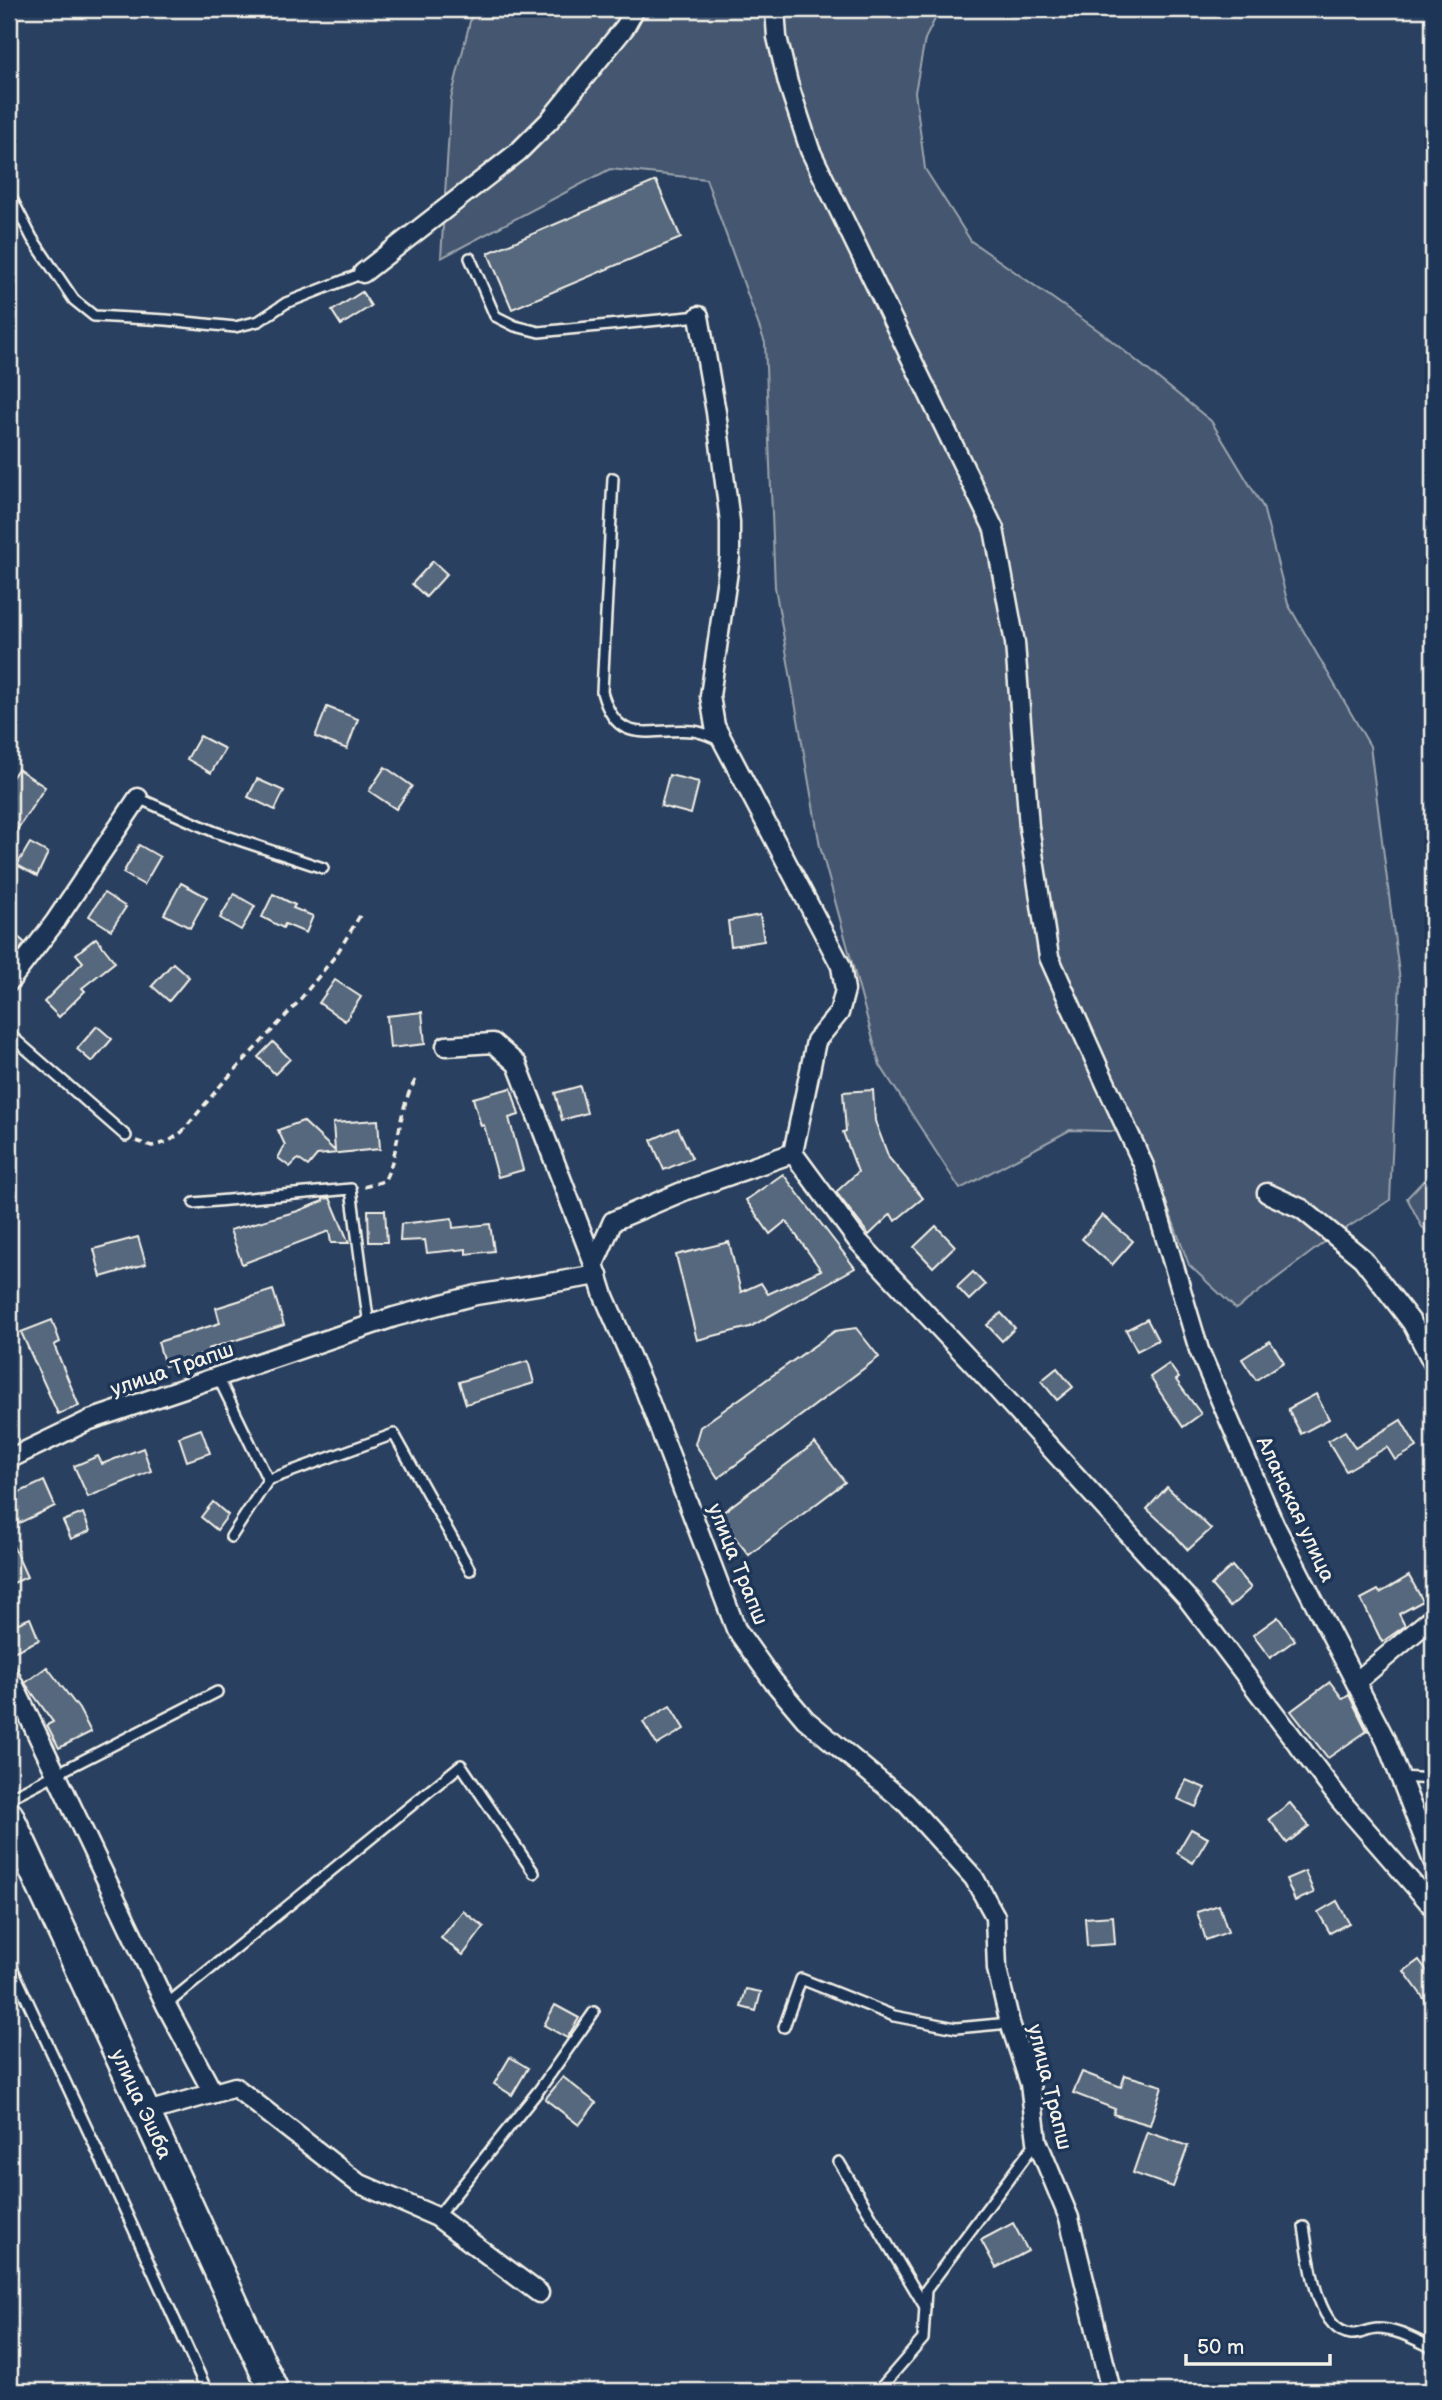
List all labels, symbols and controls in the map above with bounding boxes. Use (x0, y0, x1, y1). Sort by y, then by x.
street label: улица Трапш (107, 1337, 237, 1402)
street label: Аланская улица (1250, 1431, 1340, 1587)
street label: улица Трапш (702, 1500, 773, 1628)
street label: улица Трапш (1022, 2022, 1077, 2153)
street label: улица Эшба (105, 2045, 178, 2164)
scale bar (1186, 2323, 1330, 2367)
text: 50 m (1197, 2335, 1244, 2360)

